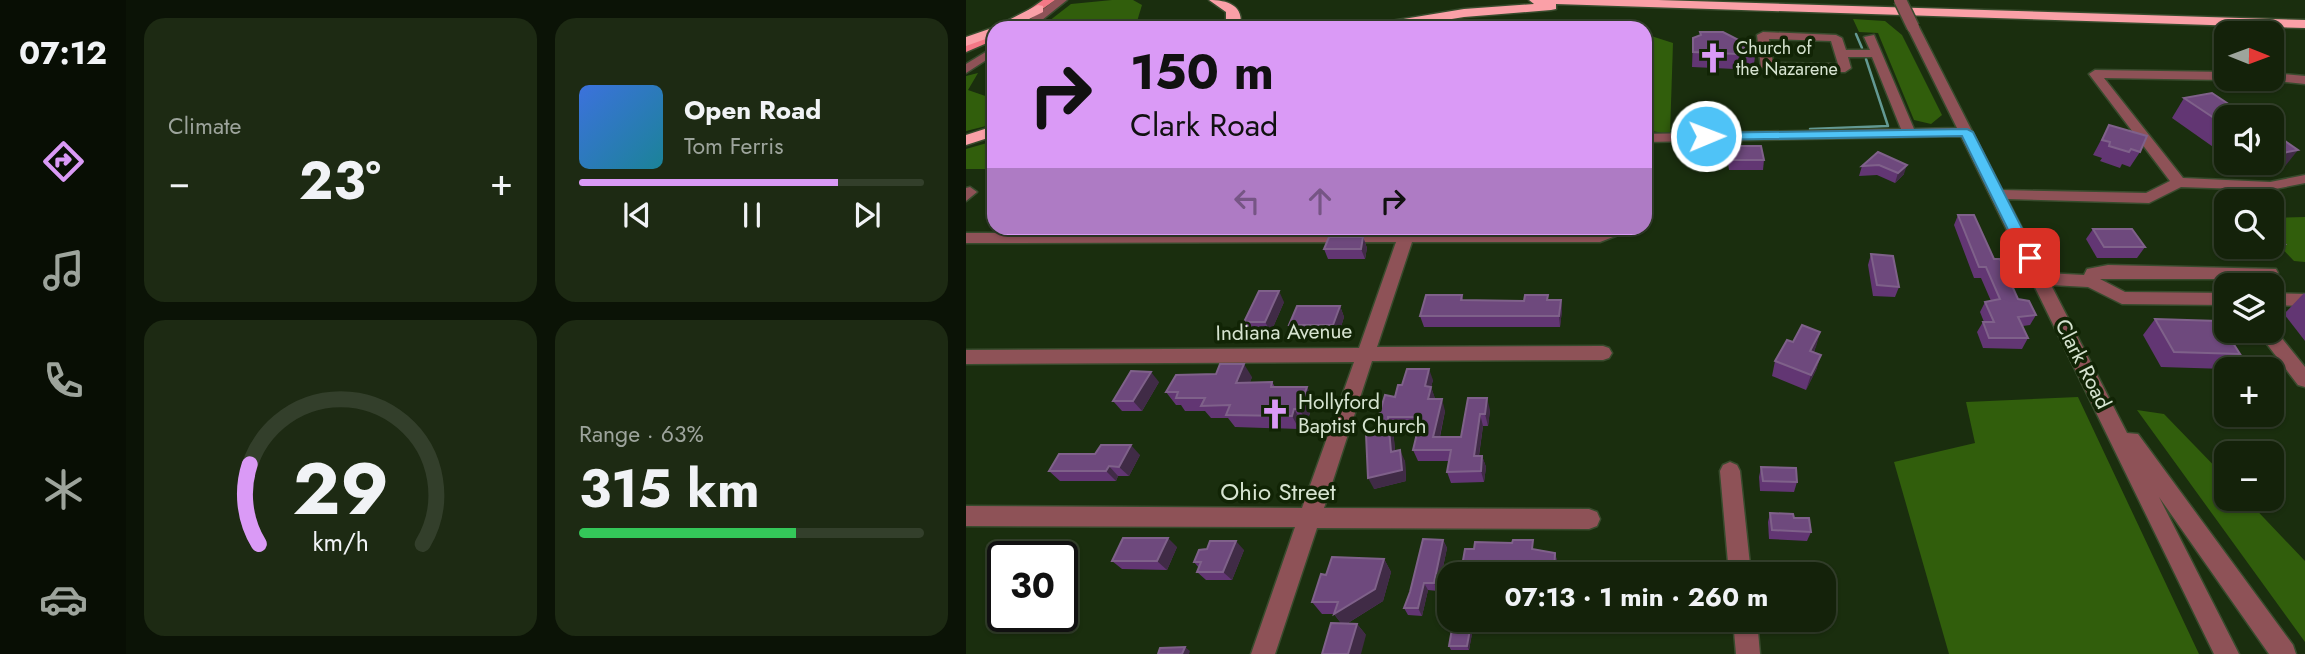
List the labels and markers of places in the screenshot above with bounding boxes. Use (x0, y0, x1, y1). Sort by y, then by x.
place label: Church of the Nazarene (1736, 35, 1838, 82)
church icon: Church of the Nazarene (1696, 41, 1730, 75)
pin (2000, 228, 2060, 288)
place label: Hollyford Baptist Church (1298, 387, 1426, 441)
church icon: Hollyford Baptist Church (1258, 397, 1292, 431)

